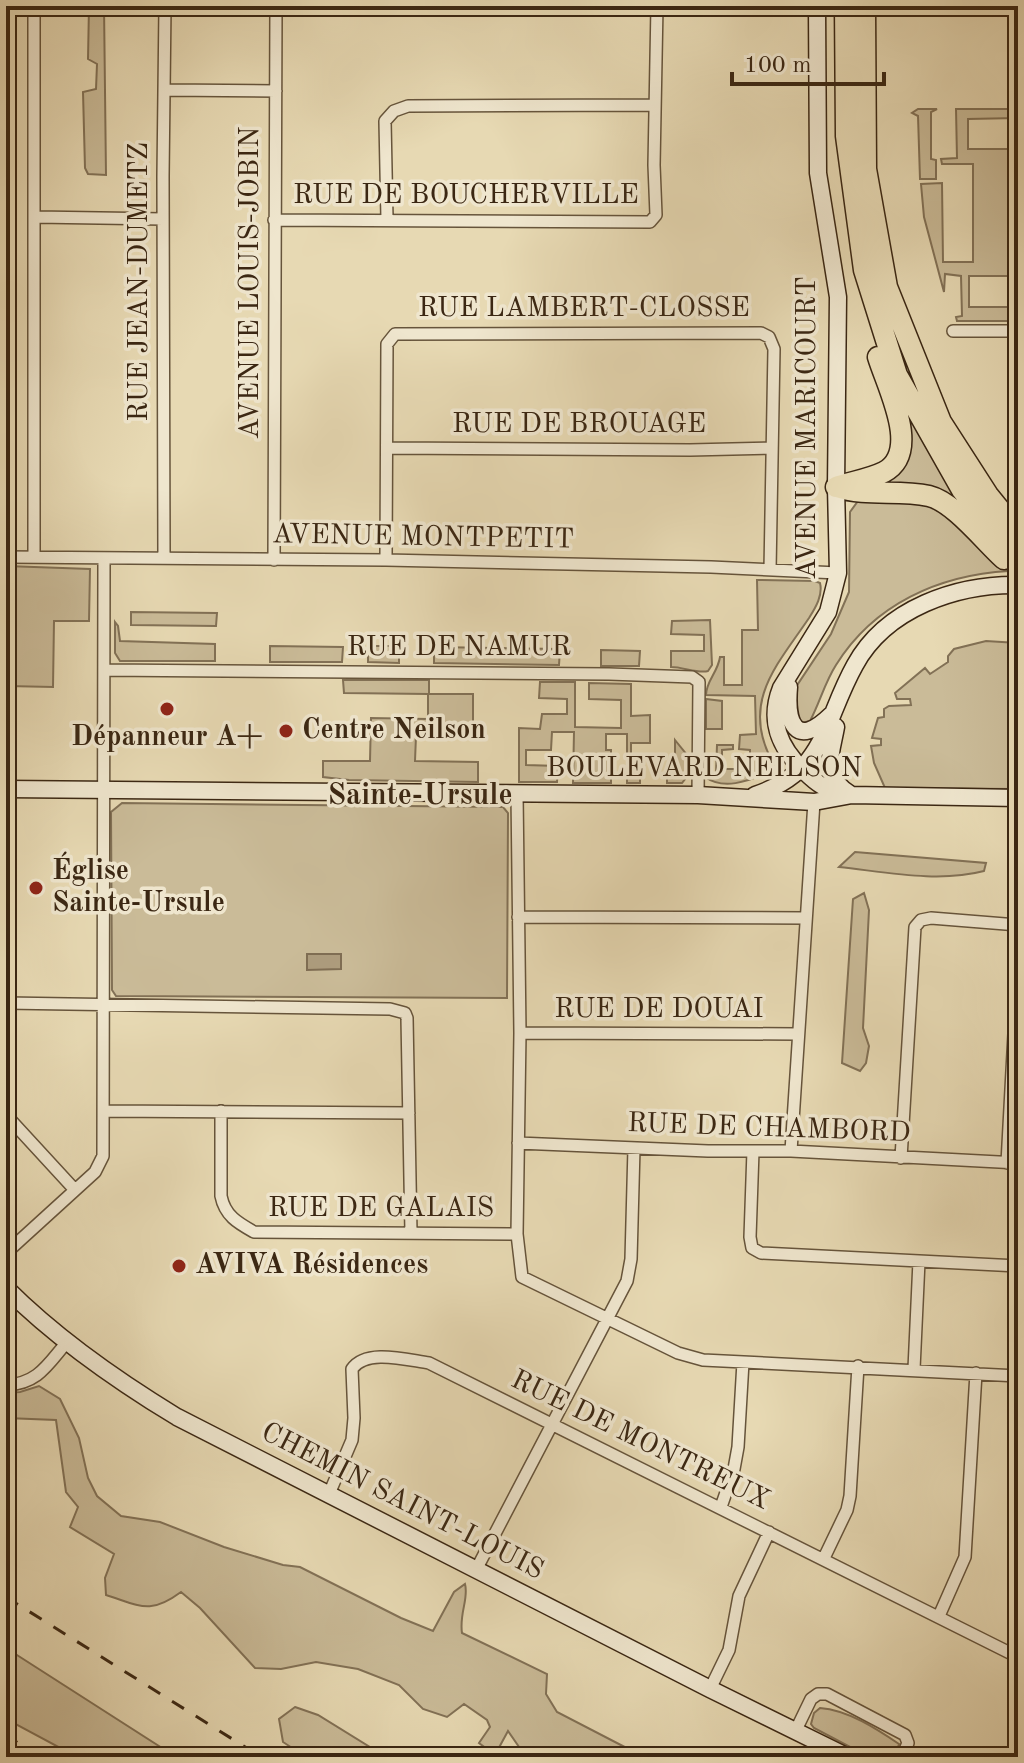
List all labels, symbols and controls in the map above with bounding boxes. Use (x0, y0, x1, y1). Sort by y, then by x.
scale bar (732, 36, 884, 86)
text: 100 m (744, 54, 812, 78)
street label: AVENUE LOUIS-JOBIN (237, 126, 265, 440)
street label: RUE JEAN-DUMETZ (126, 142, 154, 422)
street label: RUE DE BOUCHERVILLE (293, 182, 639, 210)
street label: AVENUE MARICOURT (794, 276, 822, 580)
street label: RUE LAMBERT-CLOSSE (418, 295, 750, 323)
street label: RUE DE BROUAGE (452, 411, 706, 439)
street label: AVENUE MONTPETIT (272, 521, 574, 555)
street label: RUE DE NAMUR (347, 634, 571, 662)
marker: Dépanneur A+ (158, 700, 176, 718)
place label: Centre Neilson (302, 717, 486, 745)
marker: Centre Neilson (277, 722, 295, 740)
place label: Dépanneur A+ (71, 724, 263, 752)
street label: BOULEVARD NEILSON (546, 755, 862, 783)
district label: Sainte-Ursule (327, 781, 513, 811)
place label: Église Sainte-Ursule (52, 851, 225, 918)
marker: Église Sainte-Ursule (27, 879, 45, 897)
street label: RUE DE DOUAI (554, 996, 764, 1024)
street label: RUE DE CHAMBORD (627, 1110, 911, 1148)
street label: RUE DE GALAIS (268, 1195, 494, 1223)
place label: AVIVA Résidences (195, 1252, 428, 1280)
marker: AVIVA Résidences (170, 1257, 188, 1275)
street label: RUE DE MONTREUX (506, 1366, 774, 1516)
street label: CHEMIN SAINT-LOUIS (256, 1419, 548, 1585)

